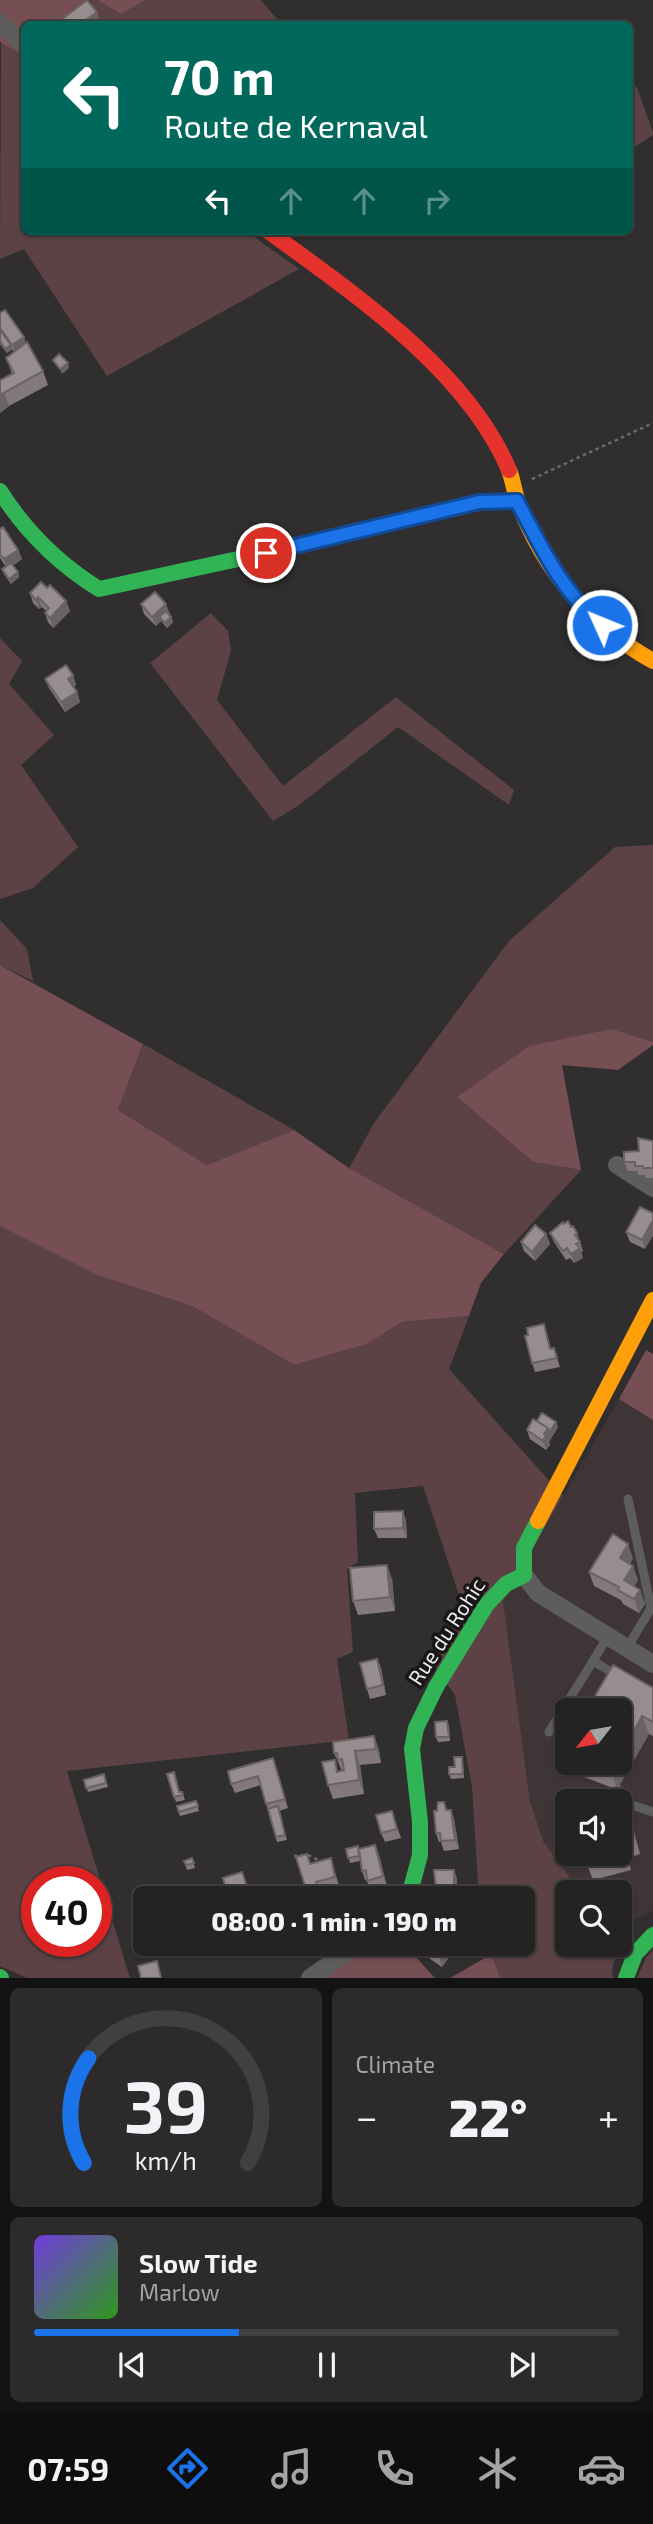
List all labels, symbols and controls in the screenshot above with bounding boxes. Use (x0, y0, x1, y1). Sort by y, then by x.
text: 70 m (164, 46, 275, 105)
icon: left (49, 49, 140, 140)
text: Route de Kernaval (164, 106, 428, 144)
icon: left (199, 182, 237, 220)
icon: ahead (272, 182, 310, 220)
icon: ahead (345, 182, 383, 220)
icon: right (418, 182, 456, 220)
pin (236, 523, 296, 583)
icon: arrive (247, 534, 285, 572)
position arrow (565, 588, 639, 662)
street label: Rue du Rohic (402, 1573, 489, 1689)
north arrow (555, 1698, 632, 1774)
map controls (555, 1698, 632, 1957)
button: sound (555, 1789, 632, 1866)
speed limit sign: 40 (21, 1866, 112, 1957)
button: search (555, 1880, 632, 1957)
text: 08:00 · 1 min · 190 m (211, 1905, 457, 1936)
text: Climate (356, 2050, 435, 2078)
text: 39 (124, 2061, 208, 2149)
text: 22° (448, 2085, 527, 2147)
text: − (356, 2093, 378, 2139)
text: + (598, 2093, 619, 2139)
text: km/h (135, 2145, 197, 2175)
text: Slow Tide (139, 2247, 258, 2278)
text: Marlow (139, 2278, 220, 2306)
icon: previous (113, 2346, 151, 2384)
icon: pause (308, 2346, 346, 2384)
icon: next (503, 2346, 541, 2384)
icon: directions (163, 2444, 212, 2493)
icon: music (267, 2444, 316, 2493)
icon: phone (370, 2444, 419, 2493)
icon: climate (473, 2444, 522, 2493)
icon: car (577, 2444, 626, 2493)
text: 07:59 (27, 2449, 109, 2487)

